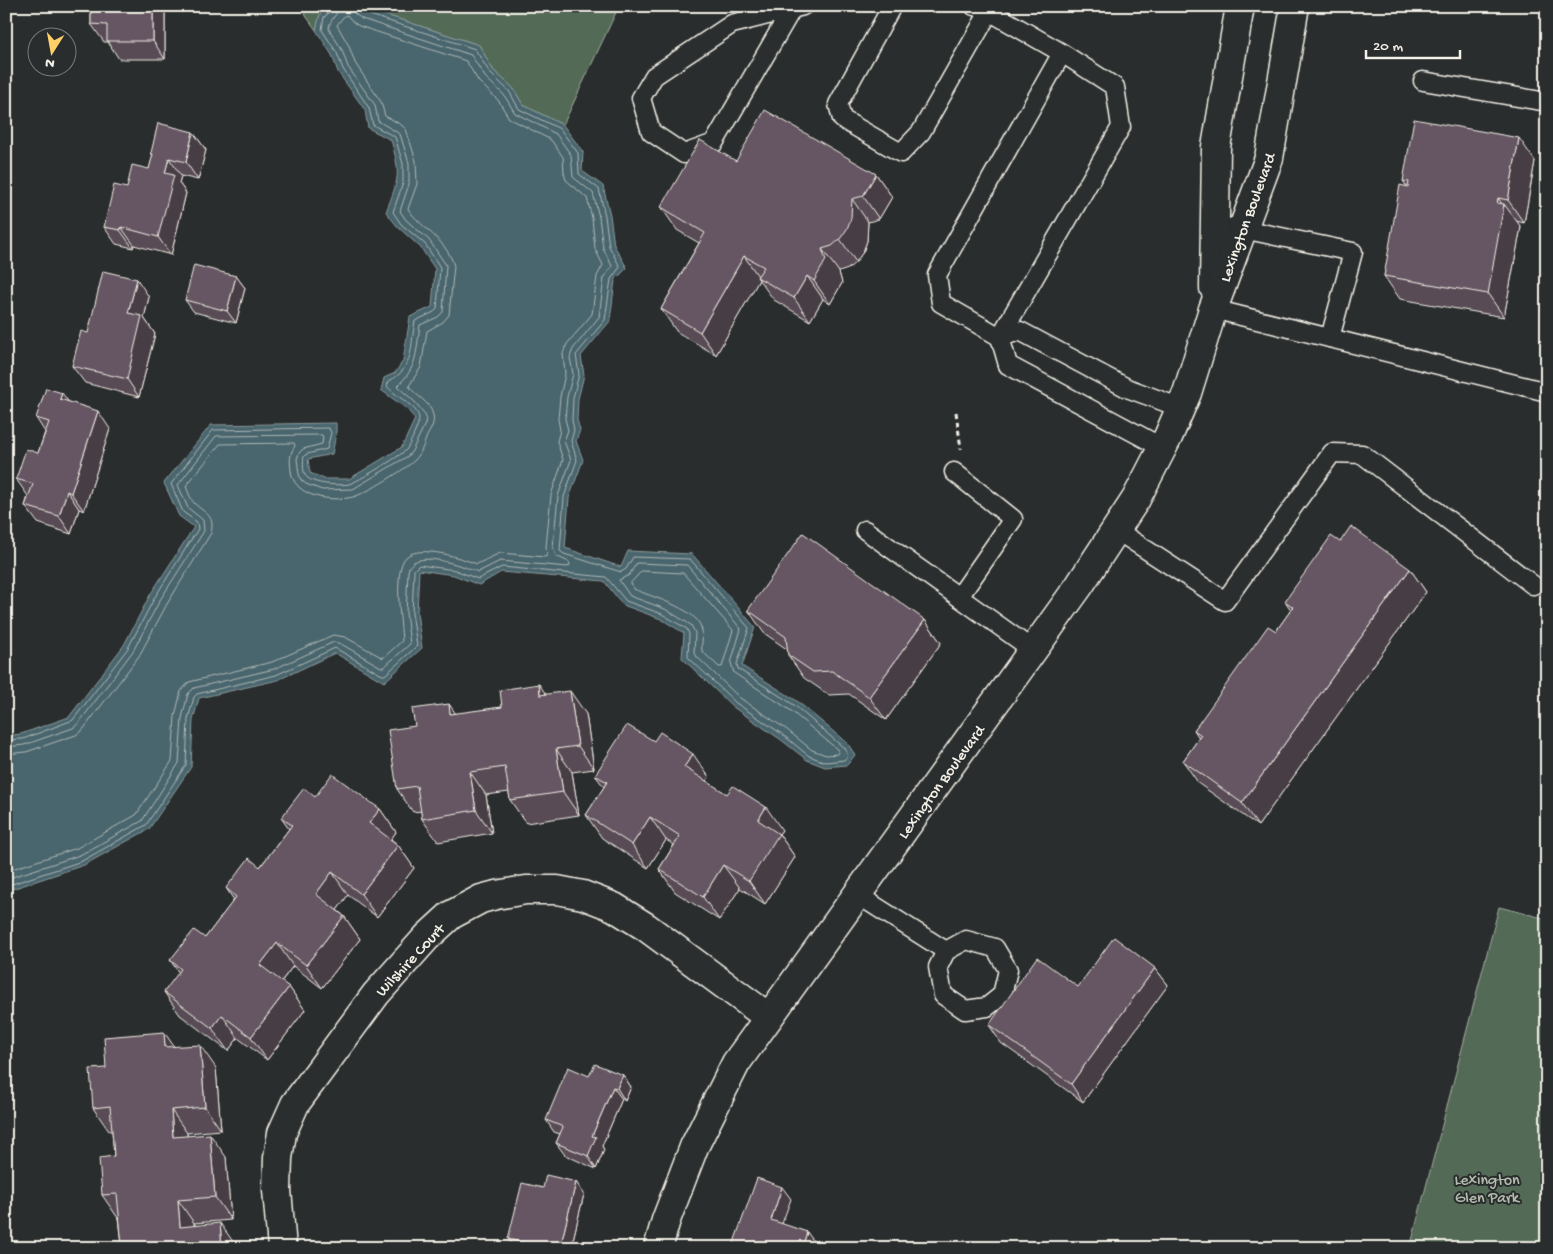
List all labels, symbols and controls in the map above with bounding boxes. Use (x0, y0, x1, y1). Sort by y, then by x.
north arrow (28, 28, 78, 78)
scale bar (1366, 28, 1459, 60)
text: 20 m (1373, 38, 1403, 56)
text: N (44, 53, 56, 72)
street label: Lexington Boulevard (1217, 150, 1282, 285)
street label: Lexington Boulevard (895, 721, 991, 844)
street label: Wilshire Court (373, 920, 451, 1002)
park label: Lexington Glen Park (1454, 1172, 1521, 1209)

